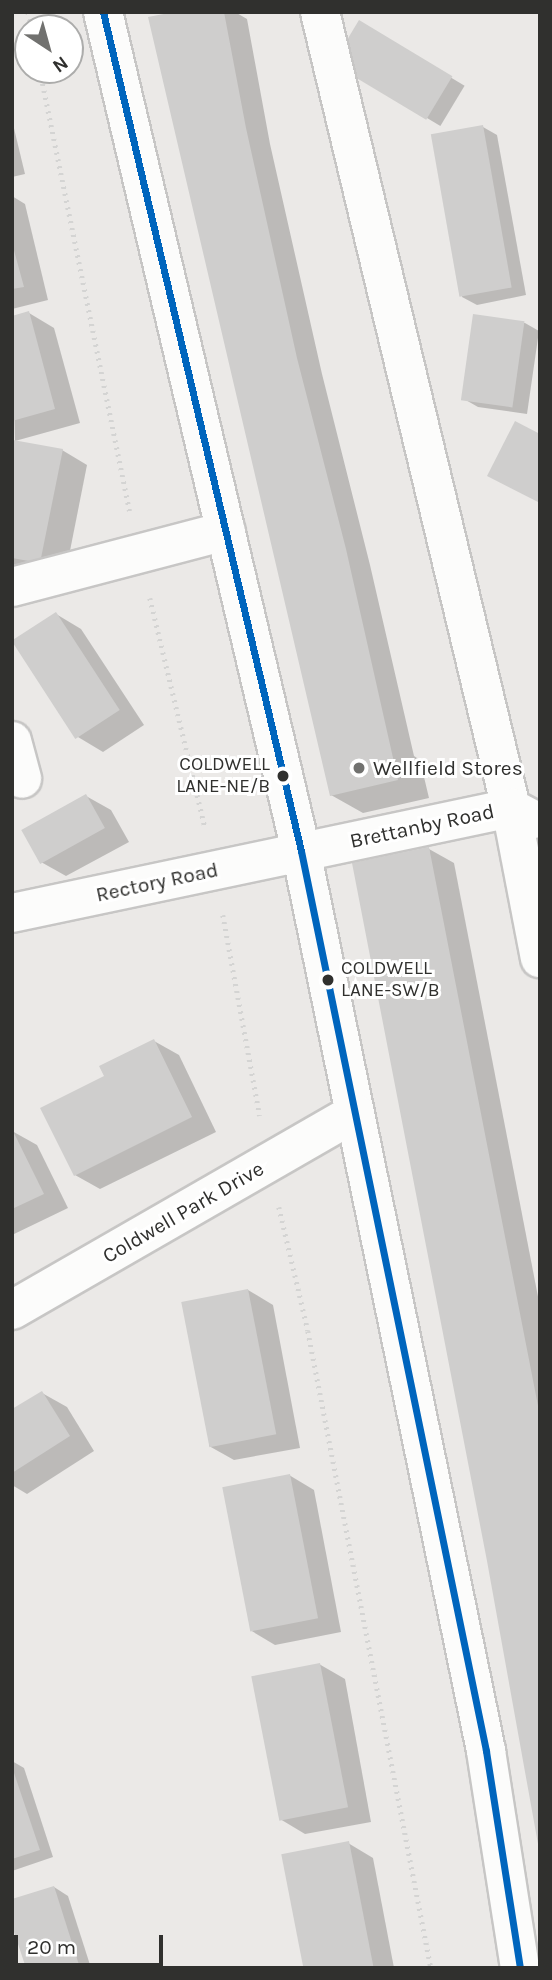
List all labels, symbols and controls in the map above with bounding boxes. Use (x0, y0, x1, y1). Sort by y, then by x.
north arrow (14, 14, 84, 84)
text: N (48, 51, 72, 77)
place label: COLDWELL LANE-NE/B (176, 754, 270, 798)
place label: Wellfield Stores (373, 755, 523, 781)
marker: Wellfield Stores (351, 760, 367, 776)
marker: COLDWELL LANE-NE/B (276, 769, 290, 783)
street label: Brettanby Road (347, 798, 497, 854)
street label: Rectory Road (93, 857, 221, 907)
place label: COLDWELL LANE-SW/B (341, 958, 440, 1002)
marker: COLDWELL LANE-SW/B (321, 973, 335, 987)
street label: Coldwell Park Drive (98, 1156, 268, 1268)
scale bar (18, 1920, 166, 1964)
text: 20 m (27, 1935, 76, 1959)

